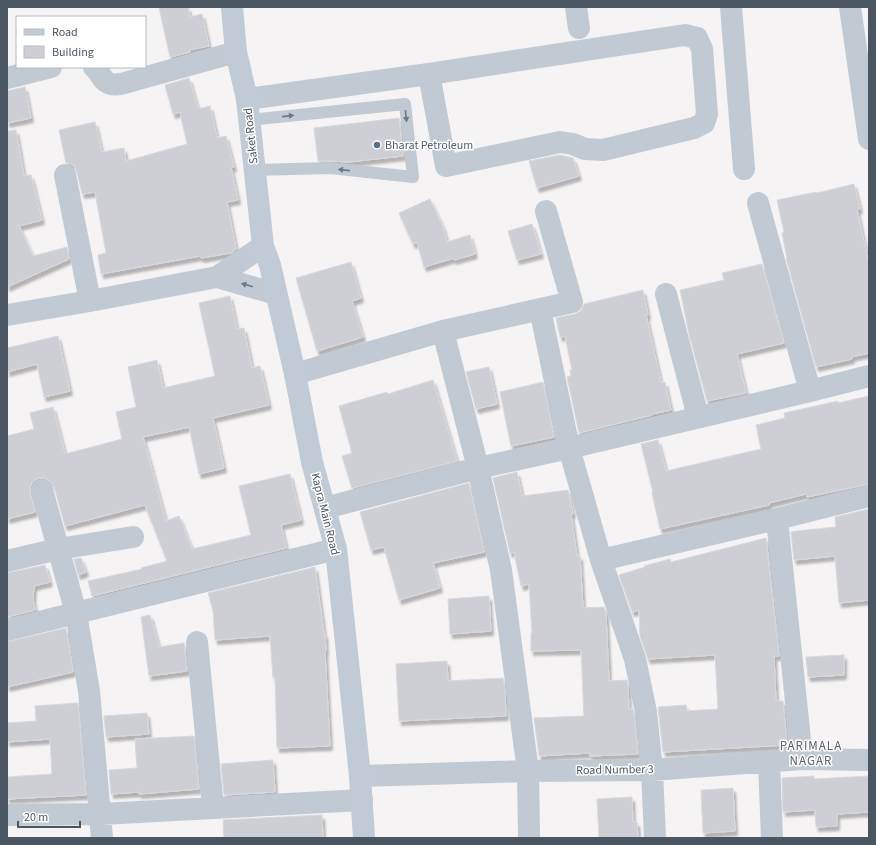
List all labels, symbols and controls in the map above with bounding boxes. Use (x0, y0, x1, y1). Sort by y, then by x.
legend (16, 16, 146, 68)
text: Road (52, 24, 78, 41)
text: Building (52, 44, 94, 61)
street label: Saket Road (240, 107, 262, 165)
one-way arrow (403, 110, 409, 122)
one-way arrow (282, 113, 294, 120)
place label: Bharat Petroleum (385, 137, 473, 154)
marker: Bharat Petroleum (372, 140, 382, 150)
one-way arrow (338, 167, 351, 173)
one-way arrow (241, 282, 253, 288)
street label: Kapra Main Road (307, 471, 343, 557)
district label: PARIMALA NAGAR (780, 737, 842, 770)
street label: Road Number 3 (576, 761, 654, 779)
scale bar (18, 803, 80, 829)
text: 20 m (24, 809, 48, 826)

